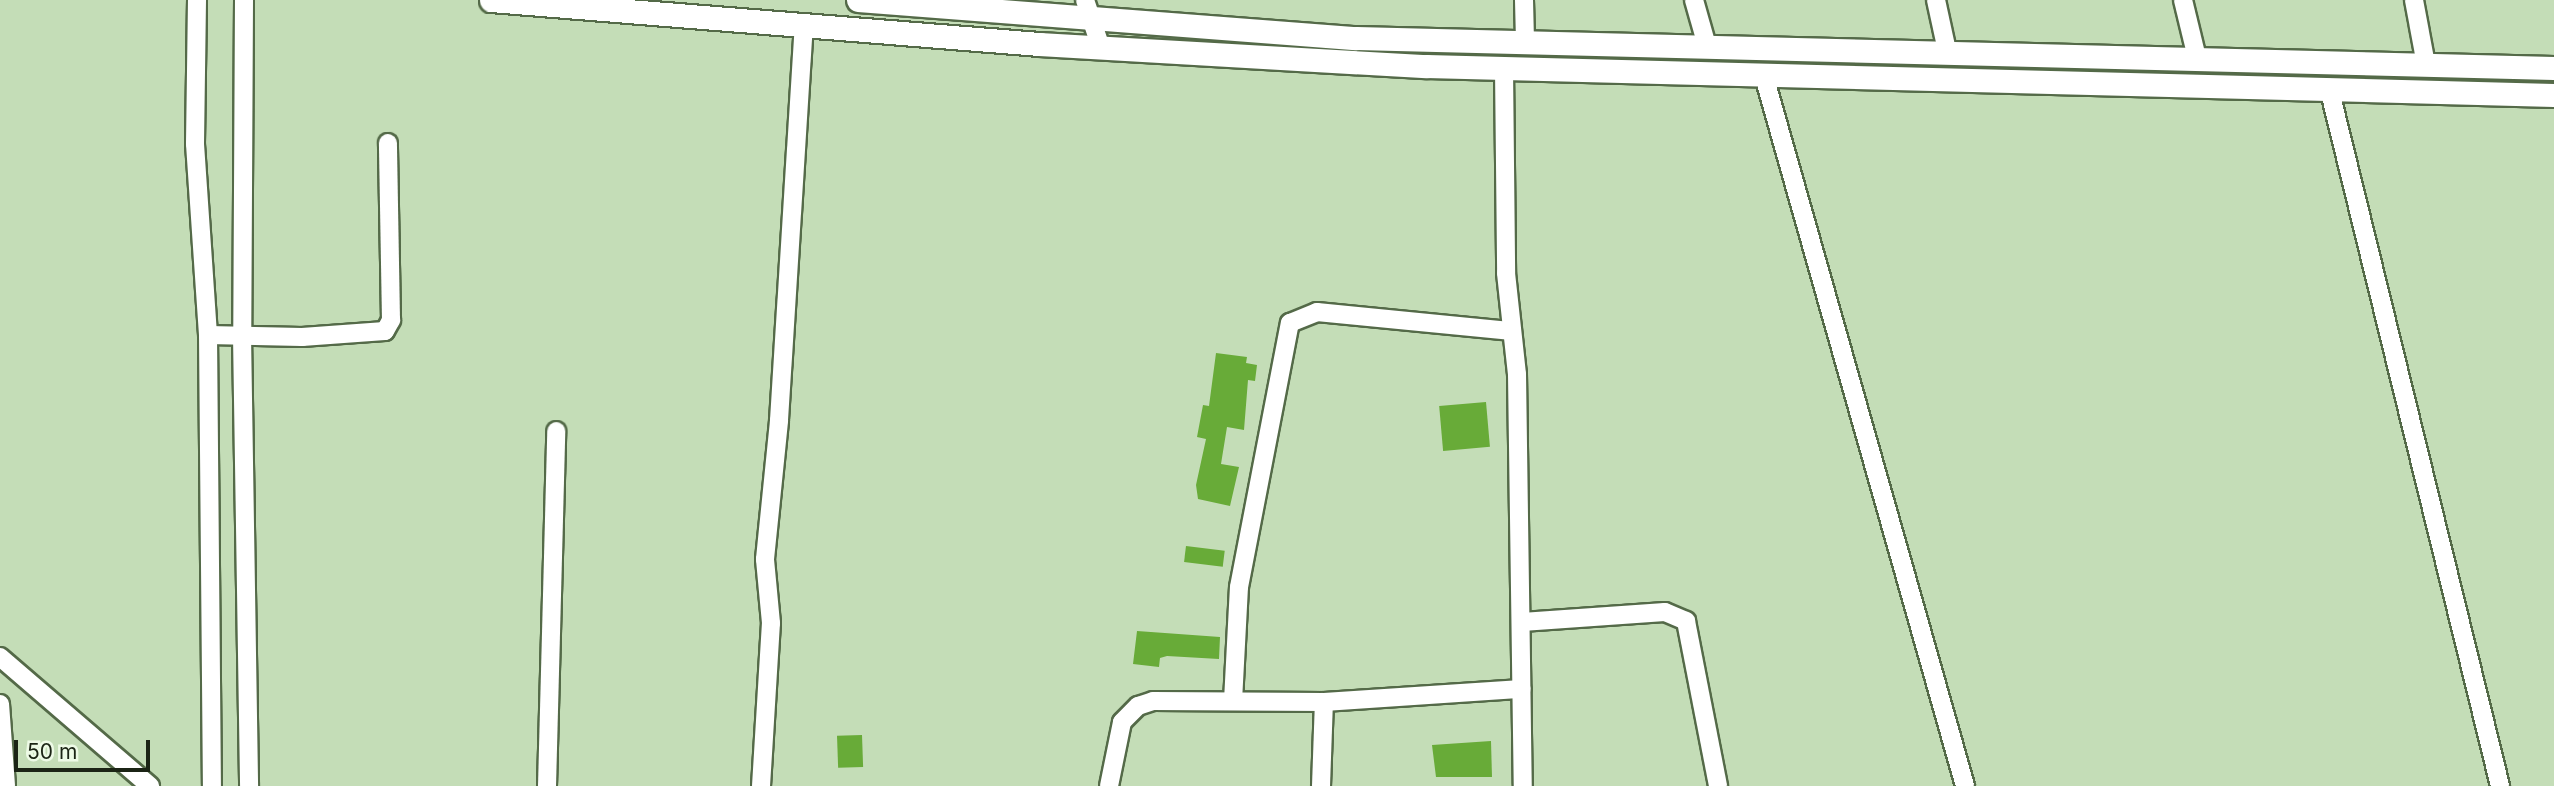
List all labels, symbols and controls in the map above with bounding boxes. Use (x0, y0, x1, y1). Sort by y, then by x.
scale bar (18, 726, 154, 770)
text: 50 m (27, 739, 77, 764)

